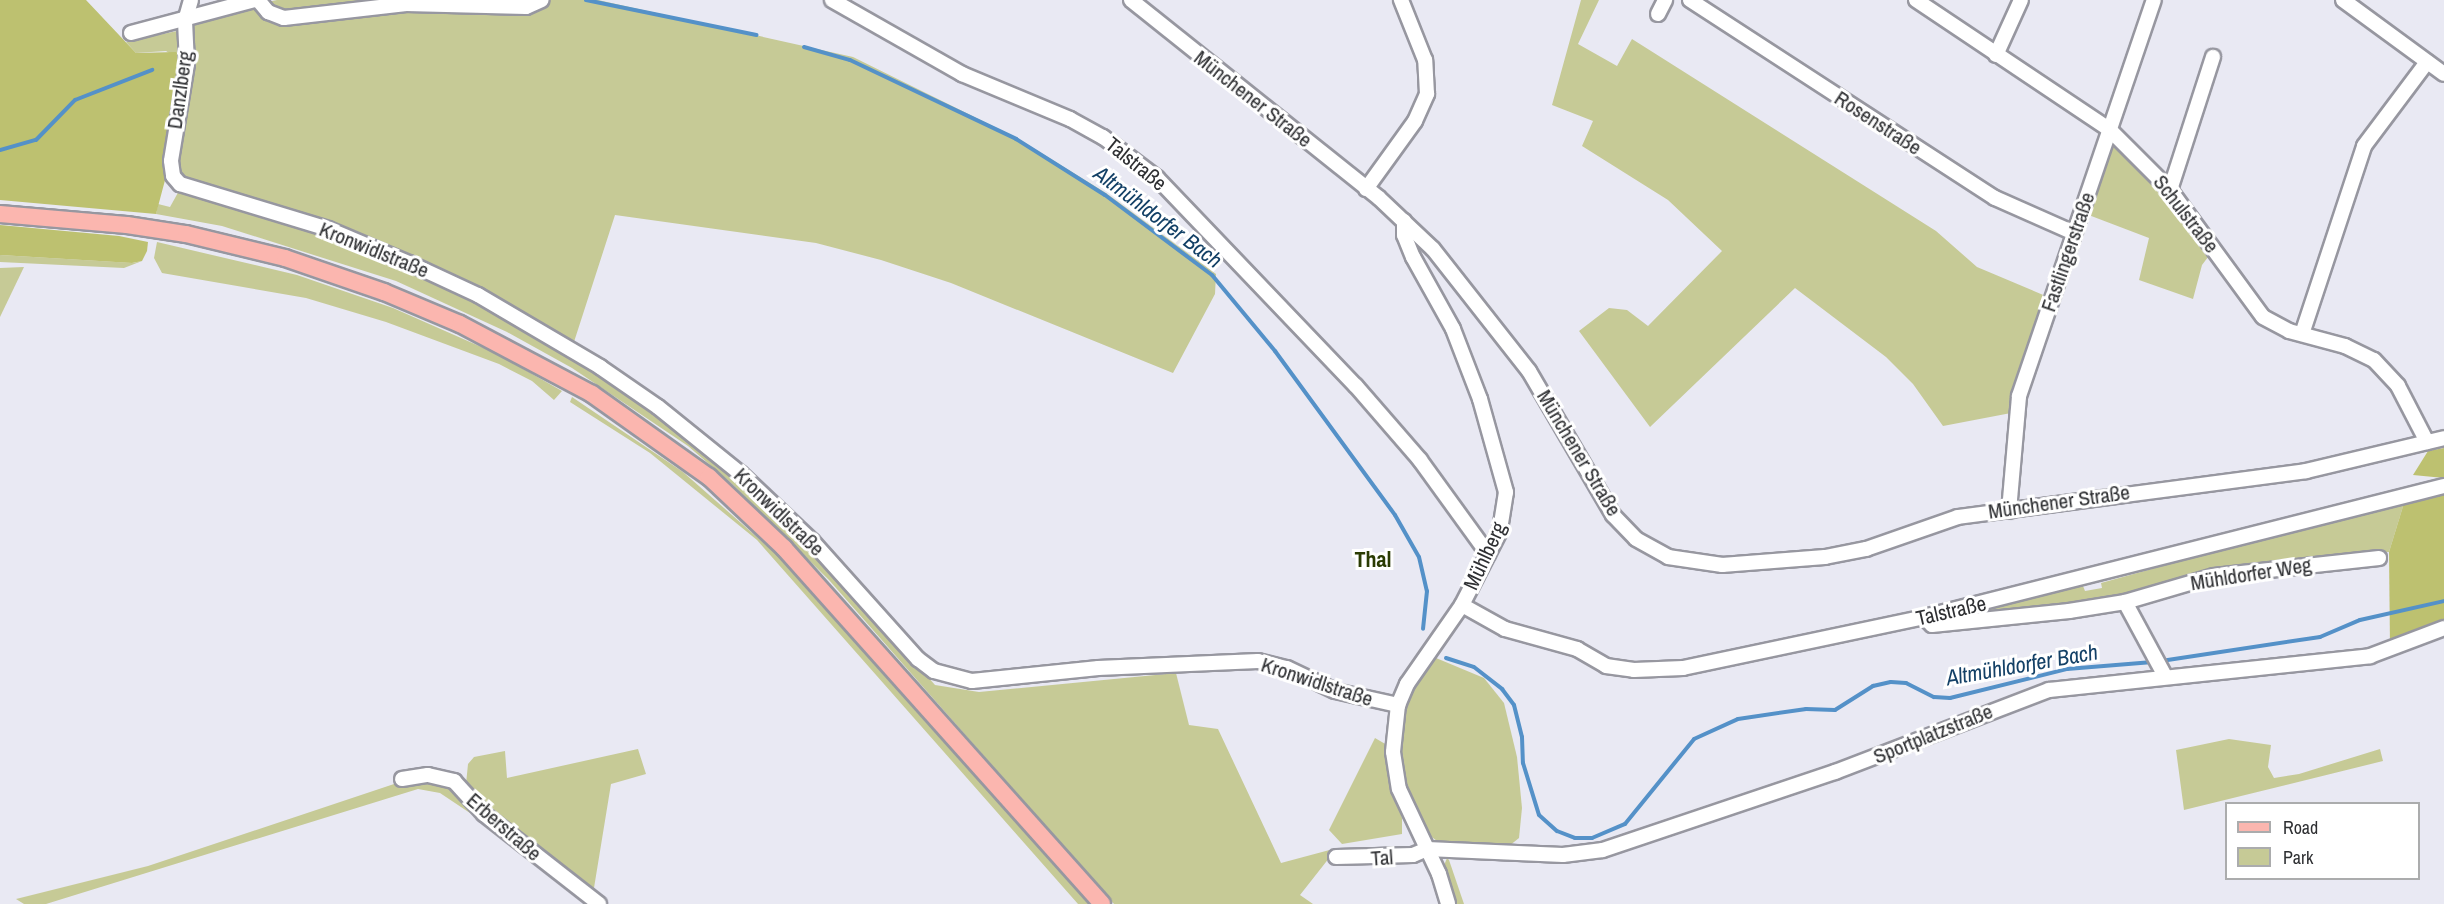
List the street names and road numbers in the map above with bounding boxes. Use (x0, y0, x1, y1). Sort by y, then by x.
street label: Münchener Straße (1189, 45, 1317, 153)
street label: Danzlberg (162, 49, 198, 131)
street label: Rosenstraße (1830, 86, 1926, 160)
street label: Talstraße (1100, 132, 1172, 196)
street label: Schulstraße (2148, 170, 2224, 258)
street label: Fastlingerstraße (2036, 189, 2100, 315)
street label: Kronwidlstraße (316, 217, 432, 283)
street label: Münchener Straße (1531, 385, 1627, 521)
street label: Kronwidlstraße (729, 463, 829, 561)
street label: Münchener Straße (1987, 480, 2131, 524)
street label: Mühlberg (1458, 518, 1512, 594)
street label: Mühldorfer Weg (2189, 552, 2313, 596)
street label: Talstraße (1914, 591, 1988, 631)
street label: Kronwidlstraße (1258, 652, 1376, 712)
street label: Sportplatzstraße (1870, 699, 1996, 769)
street label: Erberstraße (461, 788, 547, 866)
street label: Tal (1370, 845, 1394, 871)

